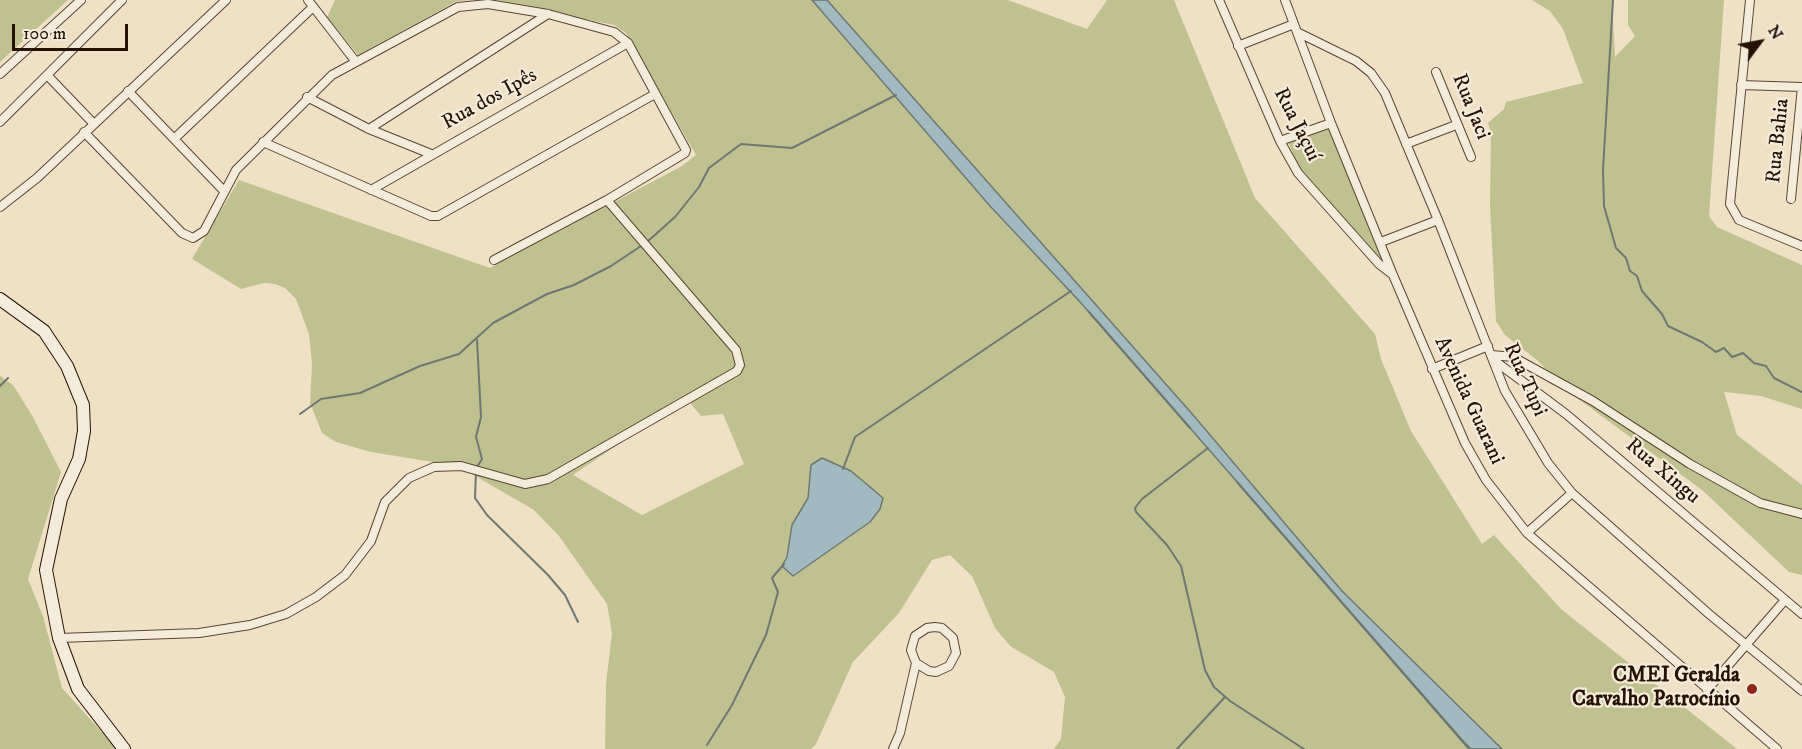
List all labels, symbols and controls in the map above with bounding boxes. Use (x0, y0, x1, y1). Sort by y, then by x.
scale bar (15, 12, 130, 50)
north arrow (1730, 12, 1790, 72)
text: N (1763, 22, 1787, 43)
text: 100 m (23, 23, 66, 45)
street label: Rua dos Ipês (438, 64, 542, 136)
street label: Rua Jaci (1445, 70, 1495, 144)
street label: Rua Jaçuí (1267, 84, 1325, 166)
street label: Rua Bahia (1762, 97, 1796, 185)
street label: Avenida Guarani (1427, 333, 1509, 469)
street label: Rua Tupi (1497, 339, 1551, 421)
street label: Rua Xingu (1620, 434, 1704, 510)
place label: CMEI Geralda Carvalho Patrocínio (1572, 664, 1740, 714)
marker: CMEI Geralda Carvalho Patrocínio (1745, 682, 1759, 696)

